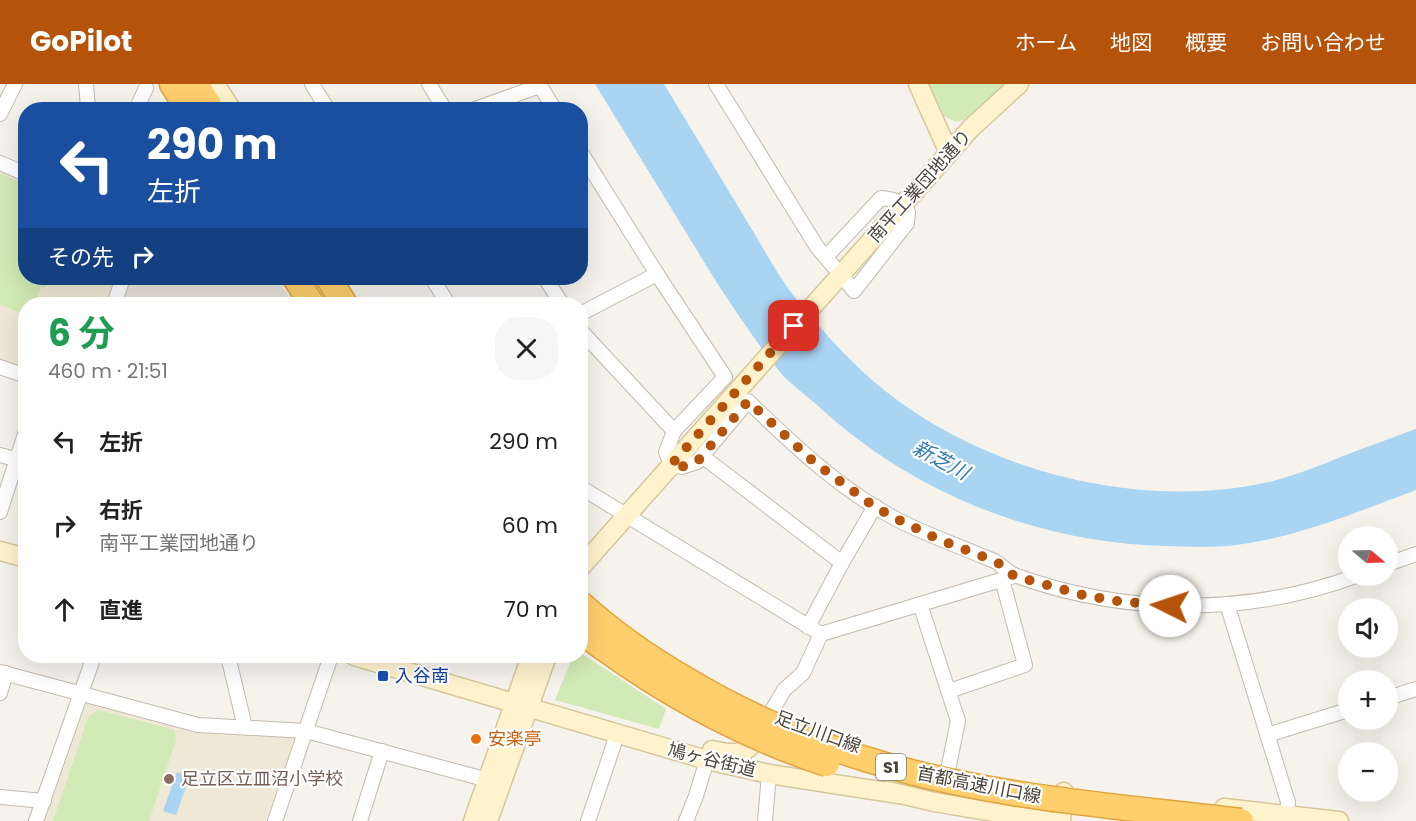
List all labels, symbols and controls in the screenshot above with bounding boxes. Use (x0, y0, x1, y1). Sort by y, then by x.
text: GoPilot (30, 22, 132, 61)
text: ホーム (1015, 28, 1077, 57)
text: 地図 (1110, 28, 1152, 57)
text: 概要 (1185, 28, 1227, 57)
text: お問い合わせ (1260, 28, 1386, 57)
text: 290 m (147, 115, 278, 174)
street label: 南平工業団地通り (862, 124, 977, 248)
icon: left (48, 126, 126, 204)
text: 左折 (147, 173, 201, 210)
icon: right (126, 240, 159, 273)
text: その先 (48, 242, 114, 273)
pin (768, 300, 819, 351)
text: 6 分 (48, 308, 115, 359)
icon: arrive (777, 309, 810, 342)
button: close (495, 317, 558, 380)
text: 460 m · 21:51 (48, 357, 168, 385)
icon: left (48, 425, 81, 458)
text: 290 m (489, 426, 558, 457)
text: 左折 (99, 427, 143, 458)
water label: 新芝川 (908, 434, 976, 487)
text: 右折 (99, 495, 143, 526)
icon: right (48, 509, 81, 542)
text: 60 m (502, 510, 558, 541)
north arrow (1338, 526, 1398, 586)
map controls (1338, 526, 1398, 802)
text: 南平工業団地通り (99, 529, 259, 557)
position arrow (1138, 574, 1202, 638)
icon: ahead (48, 593, 81, 626)
text: 70 m (504, 594, 558, 625)
text: 直進 (99, 595, 143, 626)
button: sound (1338, 598, 1398, 658)
place label: 入谷南 (395, 663, 449, 688)
marker: 入谷南 (376, 669, 390, 683)
button: + (1338, 670, 1398, 730)
street label: 足立川口線 (772, 704, 865, 759)
place label: 安楽亭 (488, 726, 542, 751)
marker: 安楽亭 (469, 732, 483, 746)
street label: 鳩ヶ谷街道 (665, 736, 759, 783)
button: − (1338, 742, 1398, 802)
road number: S1 (876, 754, 906, 780)
street label: 首都高速川口線 (915, 760, 1043, 809)
place label: 足立区立皿沼小学校 (181, 766, 343, 791)
marker: 足立区立皿沼小学校 (162, 772, 176, 786)

